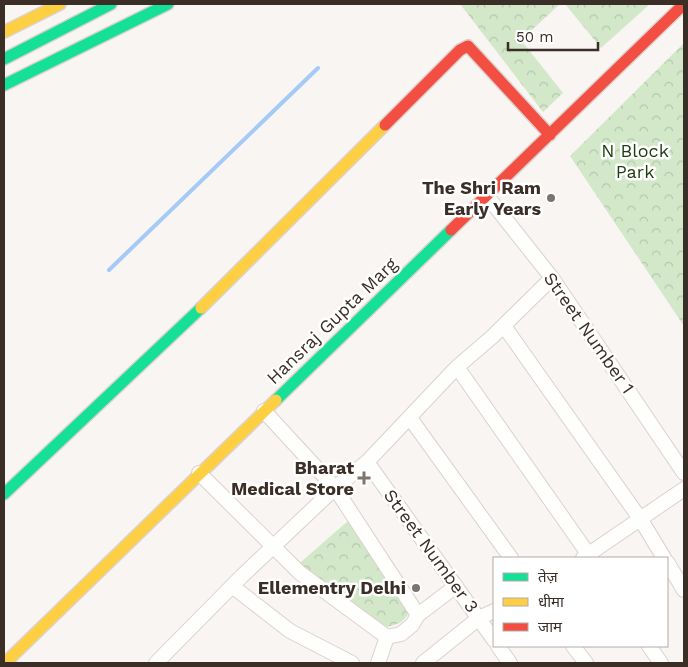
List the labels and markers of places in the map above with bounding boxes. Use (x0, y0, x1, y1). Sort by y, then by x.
place label: The Shri Ram Early Years (422, 177, 541, 219)
marker: The Shri Ram Early Years (545, 192, 557, 204)
place label: Bharat Medical Store (231, 457, 354, 499)
marker: Bharat Medical Store (358, 472, 370, 484)
place label: Ellementry Delhi (258, 577, 406, 598)
marker: Ellementry Delhi (410, 582, 422, 594)

